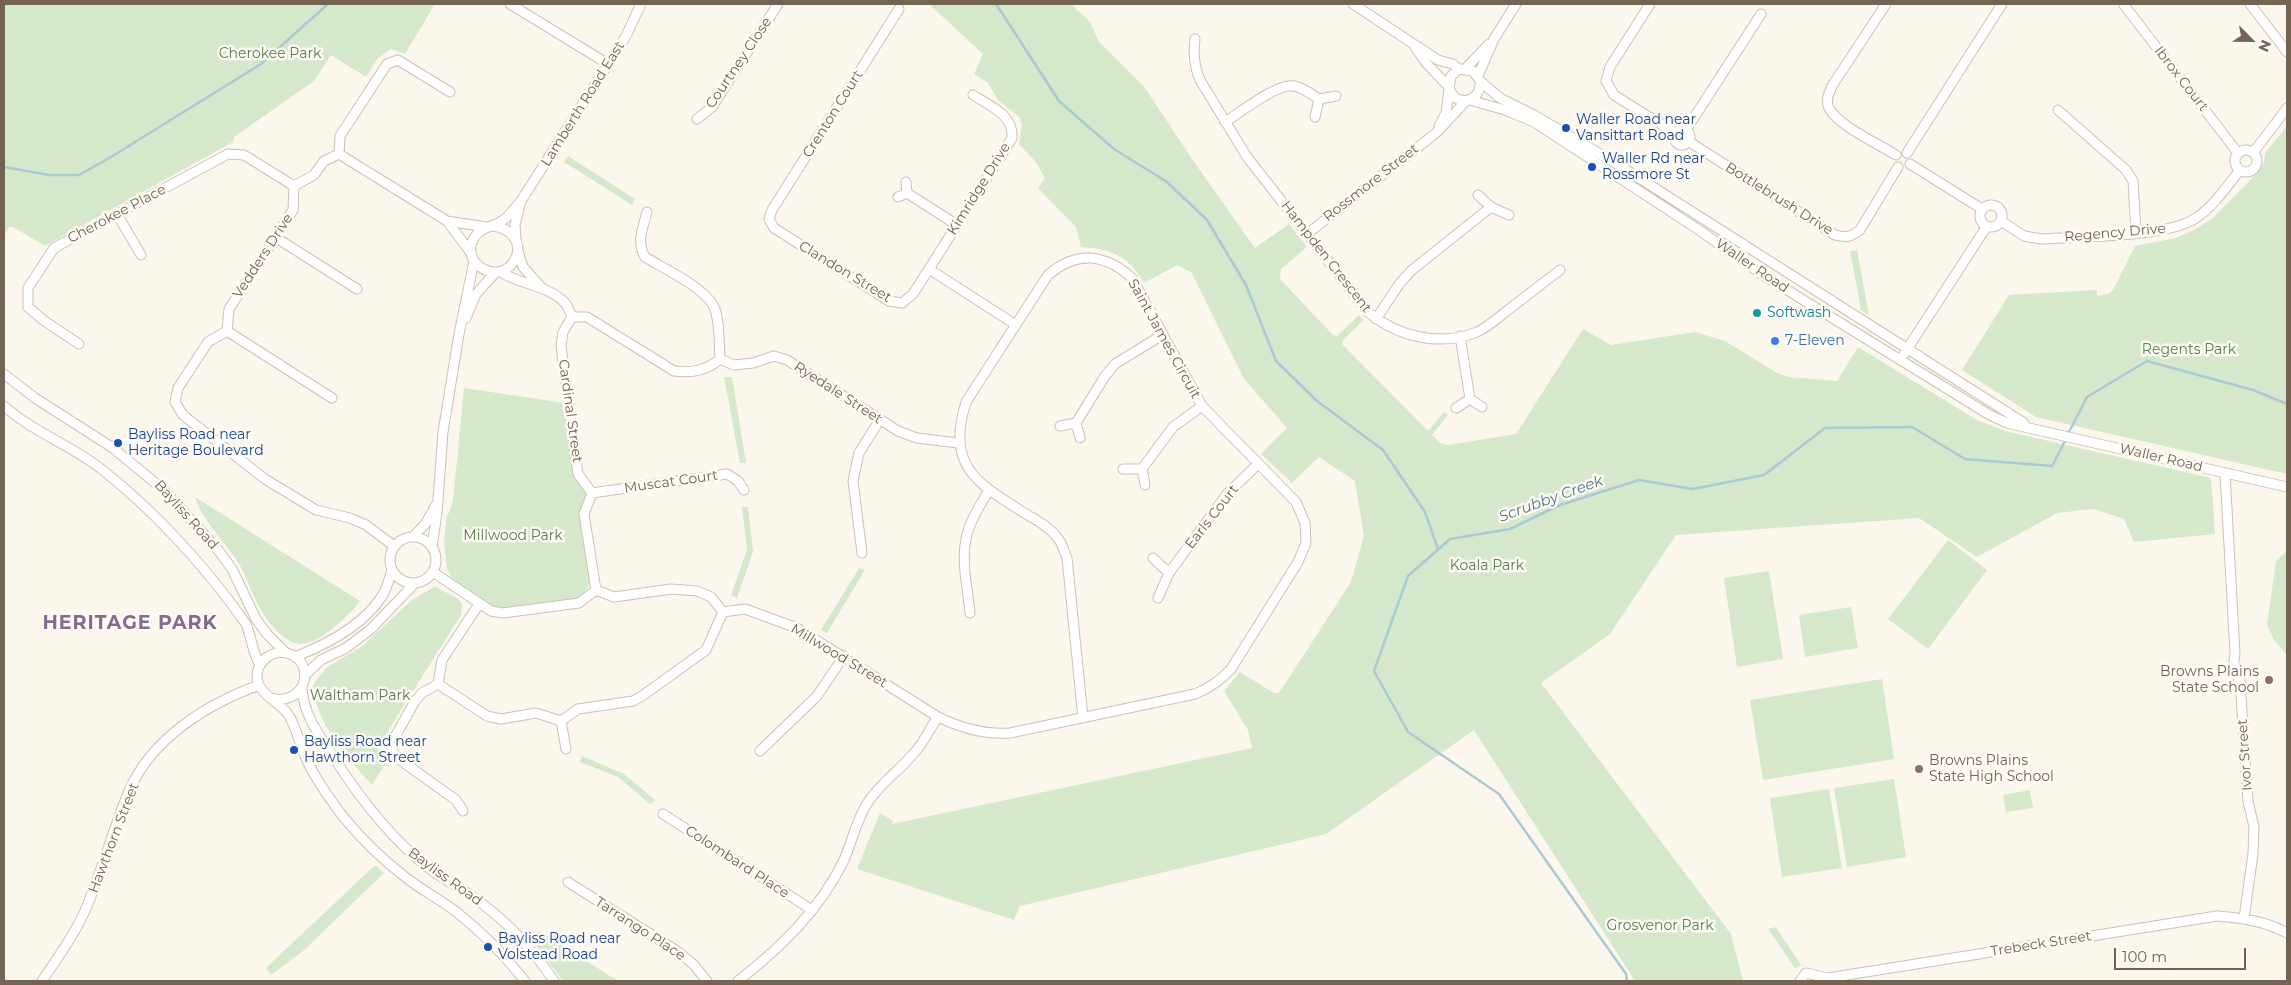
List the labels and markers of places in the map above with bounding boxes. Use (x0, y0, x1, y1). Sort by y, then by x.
place label: Waller Road near Vansittart Road (1576, 112, 1696, 144)
marker: Waller Road near Vansittart Road (1560, 122, 1572, 134)
place label: Waller Rd near Rossmore St (1602, 151, 1705, 184)
marker: Waller Rd near Rossmore St (1586, 161, 1598, 173)
place label: Softwash (1767, 305, 1831, 321)
marker: Softwash (1751, 307, 1763, 319)
place label: 7-Eleven (1785, 333, 1845, 349)
marker: 7-Eleven (1769, 335, 1781, 347)
place label: Bayliss Road near Heritage Boulevard (128, 427, 264, 460)
marker: Bayliss Road near Heritage Boulevard (112, 437, 124, 449)
place label: Browns Plains State School (2160, 664, 2259, 696)
marker: Browns Plains State School (2263, 674, 2275, 686)
place label: Bayliss Road near Hawthorn Street (304, 734, 427, 766)
marker: Bayliss Road near Hawthorn Street (288, 744, 300, 756)
place label: Browns Plains State High School (1929, 753, 2054, 786)
marker: Browns Plains State High School (1913, 763, 1925, 775)
place label: Bayliss Road near Volstead Road (498, 931, 621, 964)
marker: Bayliss Road near Volstead Road (482, 941, 494, 953)

